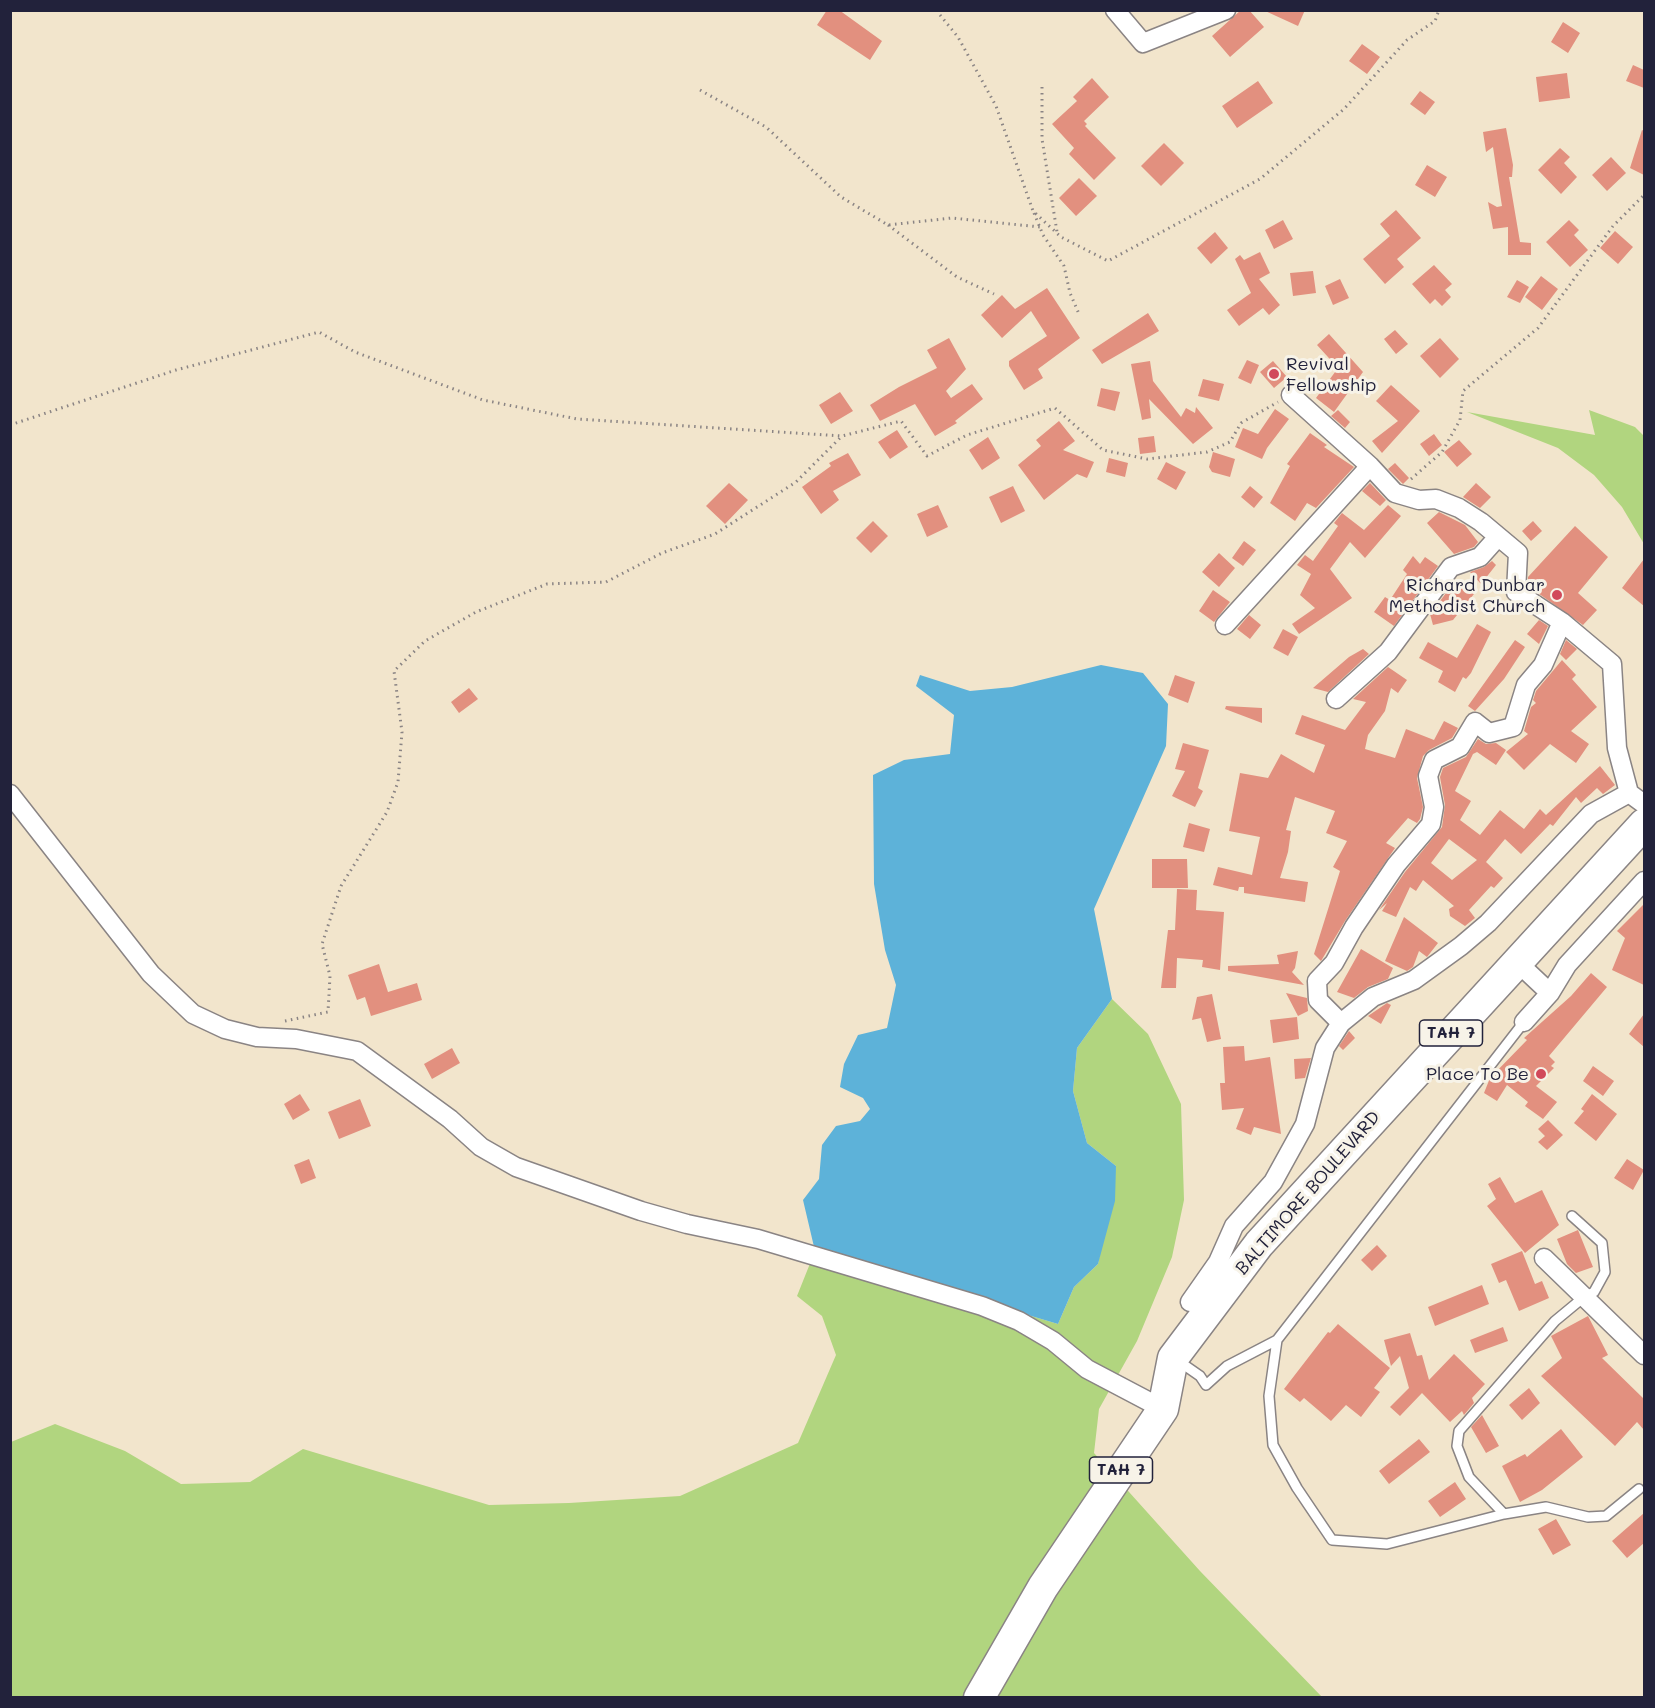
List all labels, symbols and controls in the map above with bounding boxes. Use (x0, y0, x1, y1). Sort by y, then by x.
place label: Revival Fellowship (1286, 353, 1376, 395)
marker: Revival Fellowship (1267, 367, 1281, 381)
place label: Richard Dunbar Methodist Church (1389, 574, 1545, 616)
marker: Richard Dunbar Methodist Church (1550, 588, 1564, 602)
road number: TAH 7 (1420, 1020, 1482, 1046)
place label: Place To Be (1426, 1063, 1529, 1085)
marker: Place To Be (1534, 1067, 1548, 1081)
street label: BALTIMORE BOULEVARD (1231, 1107, 1385, 1279)
road number: TAH 7 (1090, 1457, 1152, 1483)

